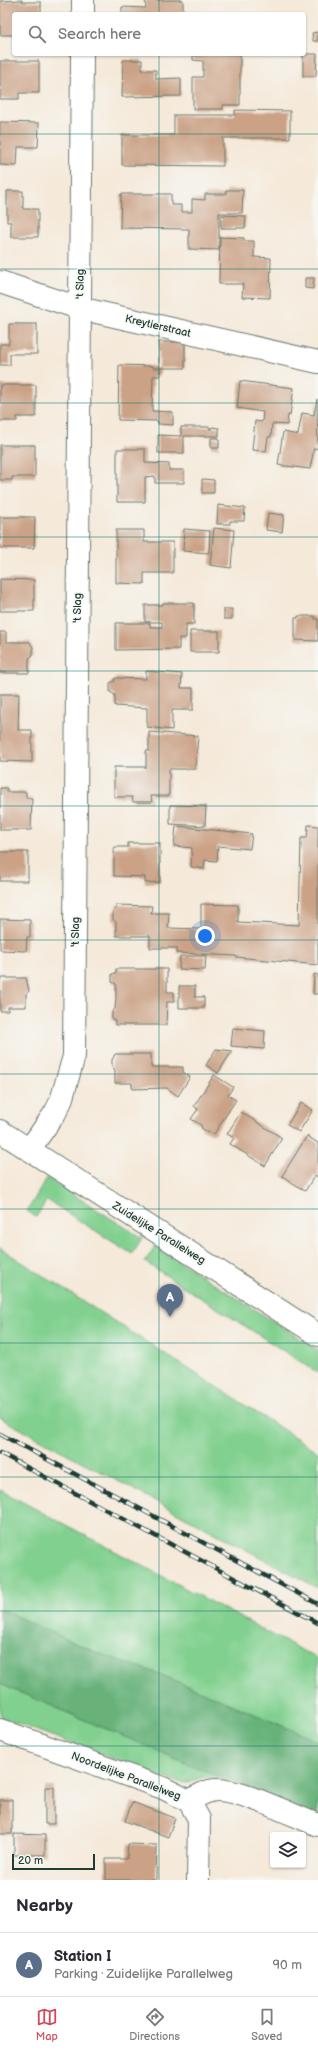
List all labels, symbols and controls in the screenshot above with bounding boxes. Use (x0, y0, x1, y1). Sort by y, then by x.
search box (12, 12, 306, 56)
icon: search (26, 23, 48, 45)
text: Search here (58, 25, 141, 44)
street label: 't Slag (73, 269, 87, 299)
street label: Kreytierstraat (124, 312, 193, 340)
street label: 't Slag (71, 593, 84, 623)
street label: 't Slag (69, 917, 82, 947)
your location (195, 926, 215, 946)
street label: Zuidelijke Parallelweg (109, 1199, 208, 1267)
pin: A (157, 1284, 183, 1317)
street label: Noordelijke Parallelweg (69, 1749, 183, 1803)
map controls (270, 1832, 306, 1868)
button: layers (270, 1832, 306, 1868)
scale bar (12, 1852, 95, 1871)
text: 20 m (18, 1854, 43, 1867)
text: Nearby (16, 1896, 73, 1916)
text: Station I (54, 1947, 111, 1966)
text: A (25, 1957, 33, 1973)
text: 90 m (273, 1957, 302, 1973)
text: Parking · Zuidelijke Parallelweg (54, 1966, 233, 1982)
tab: Map (36, 2006, 58, 2043)
tab: Directions (129, 2006, 180, 2043)
tab: Saved (251, 2006, 282, 2043)

